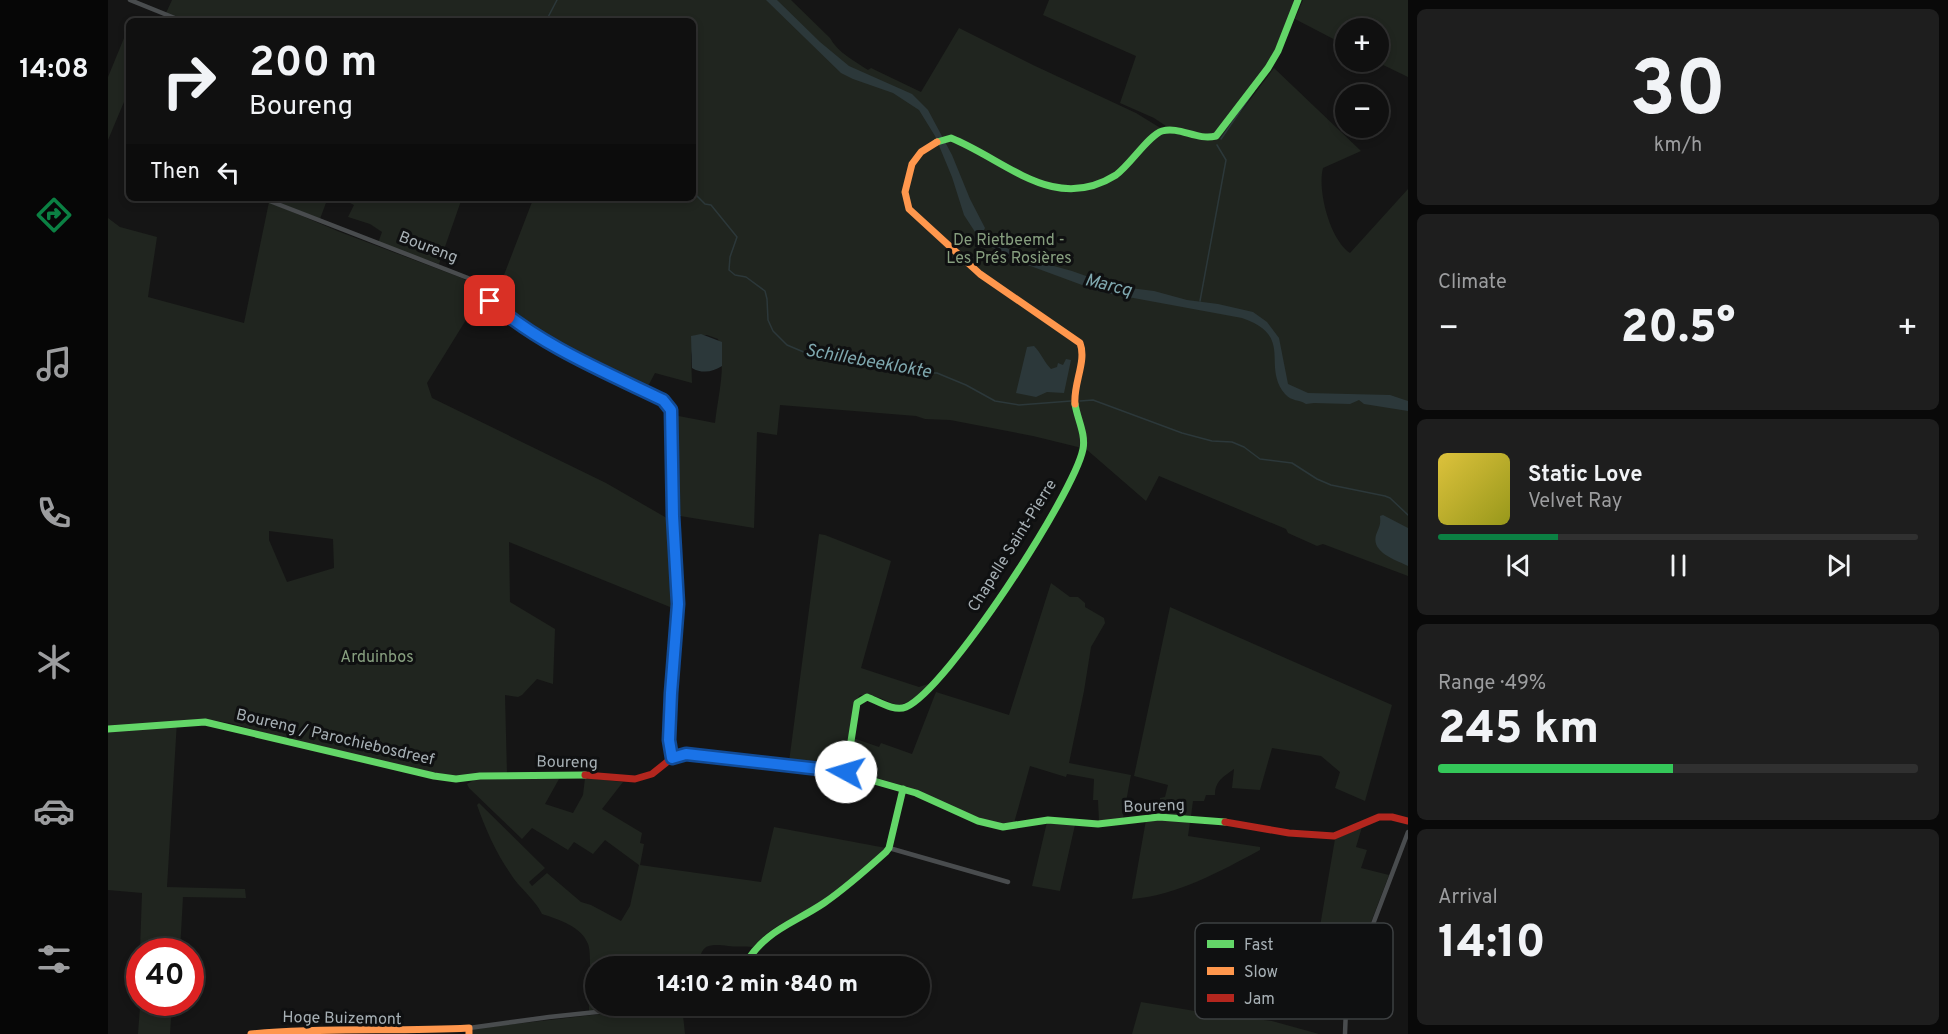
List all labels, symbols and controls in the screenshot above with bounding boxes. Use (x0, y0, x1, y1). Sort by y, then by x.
map controls (1335, 18, 1389, 138)
button: + (1335, 18, 1389, 72)
text: 200 m (249, 38, 377, 91)
icon: right (150, 42, 228, 120)
text: 30 (1630, 44, 1726, 143)
text: 14:08 (19, 53, 89, 87)
button: − (1335, 84, 1389, 138)
text: Boureng (249, 90, 353, 124)
text: km/h (1654, 133, 1702, 159)
icon: left (212, 156, 245, 189)
text: Then (150, 159, 200, 186)
icon: directions (33, 194, 75, 236)
street label: Boureng (396, 228, 460, 268)
park label: De Rietbeemd - Les Prés Rosières (946, 231, 1072, 269)
water label: Marcq (1082, 269, 1134, 303)
text: Climate (1438, 270, 1507, 296)
pin (464, 275, 515, 326)
icon: arrive (473, 284, 506, 317)
text: 20.5° (1621, 301, 1735, 358)
text: − (1438, 309, 1459, 351)
text: + (1897, 309, 1918, 351)
water label: Schillebeeklokte (803, 340, 933, 385)
icon: music (33, 343, 75, 385)
text: Static Love (1528, 462, 1642, 489)
street label: Chapelle Saint-Pierre (964, 476, 1062, 616)
text: Velvet Ray (1528, 489, 1622, 515)
icon: phone (33, 492, 75, 534)
icon: previous (1502, 549, 1535, 582)
icon: pause (1662, 549, 1695, 582)
icon: next (1822, 549, 1855, 582)
icon: climate (33, 641, 75, 683)
park label: Arduinbos (340, 648, 414, 668)
text: Range · 49% (1438, 671, 1546, 697)
text: 245 km (1438, 702, 1599, 759)
street label: Boureng / Parochiebosdreef (234, 705, 437, 771)
position arrow (814, 740, 878, 804)
street label: Boureng (536, 752, 598, 774)
icon: car (33, 790, 75, 832)
street label: Boureng (1123, 796, 1185, 818)
text: Arrival (1438, 885, 1498, 911)
text: 14:10 (1438, 916, 1545, 973)
legend (1195, 923, 1393, 1019)
text: Fast (1244, 936, 1274, 956)
icon: filters (33, 938, 75, 980)
speed limit sign: 40 (126, 938, 204, 1016)
text: Slow (1244, 963, 1278, 983)
text: 14:10 · 2 min · 840 m (657, 972, 858, 999)
text: Jam (1244, 990, 1275, 1010)
street label: Hoge Buizemont (282, 1008, 402, 1030)

